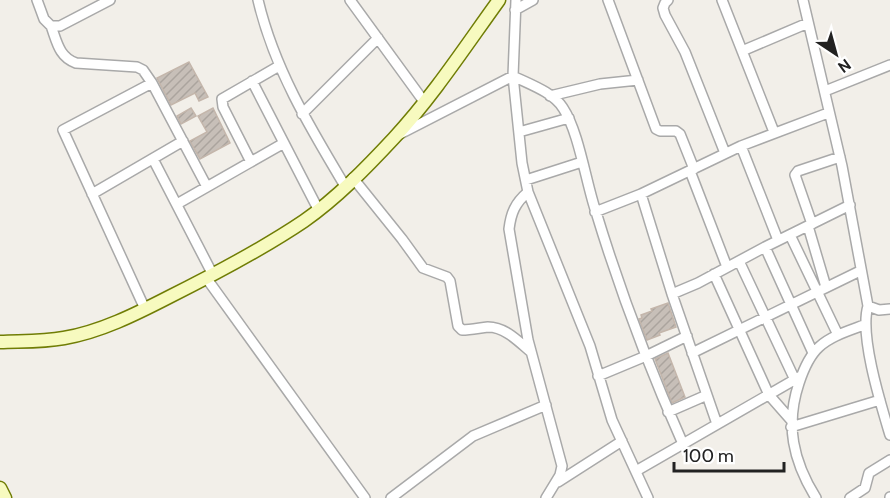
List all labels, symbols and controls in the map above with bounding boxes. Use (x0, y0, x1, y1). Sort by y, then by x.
north arrow (806, 24, 866, 84)
text: N (834, 55, 855, 77)
scale bar (674, 435, 784, 473)
text: 100 m (683, 445, 734, 467)

